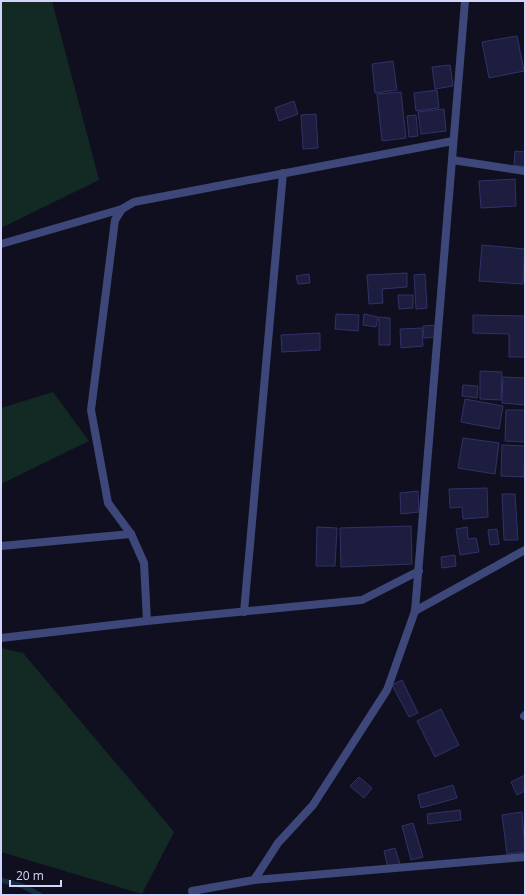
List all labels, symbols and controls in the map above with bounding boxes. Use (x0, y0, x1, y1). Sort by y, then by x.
scale bar (10, 862, 61, 888)
text: 20 m (16, 867, 44, 884)

